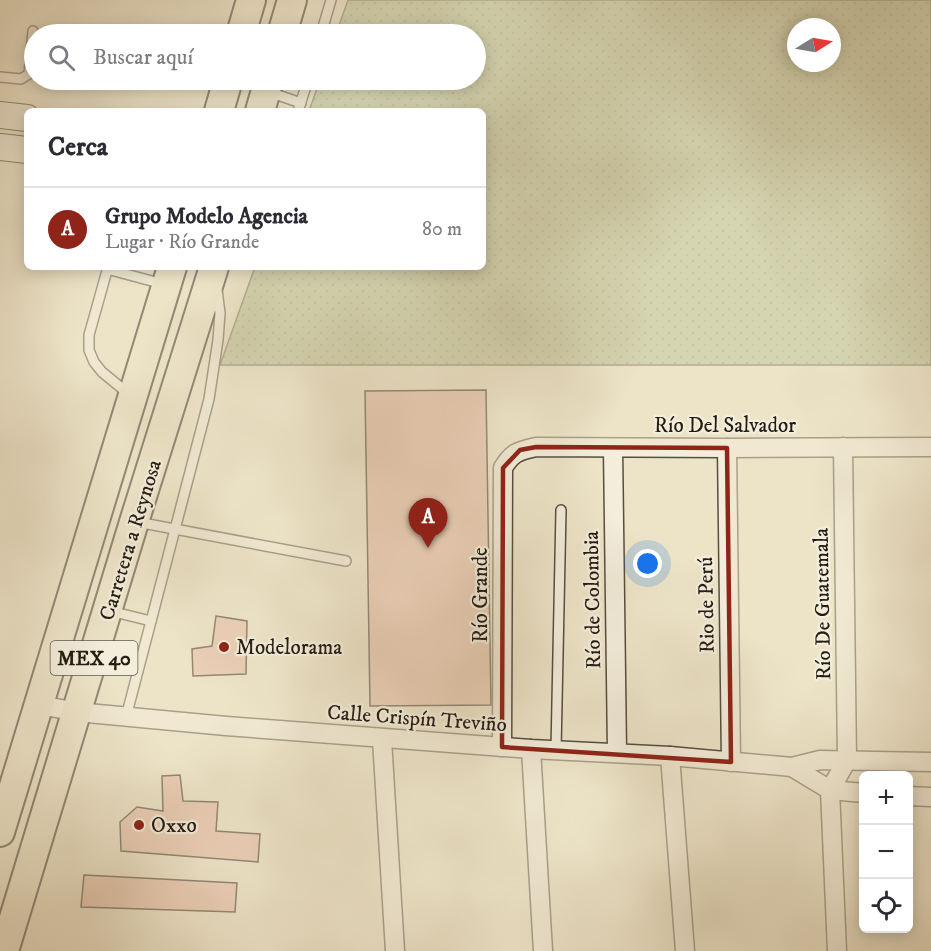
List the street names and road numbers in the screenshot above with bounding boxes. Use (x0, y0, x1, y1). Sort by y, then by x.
street label: Río Del Salvador (654, 413, 796, 439)
street label: Carretera a Reynosa (94, 457, 168, 624)
street label: Río De Guatemala (809, 528, 837, 680)
street label: Río de Colombia (579, 531, 607, 669)
street label: Río Grande (468, 547, 494, 643)
street label: Rio de Perú (693, 557, 721, 653)
road number: MEX 40 (50, 641, 138, 675)
street label: Calle Crispín Treviño (326, 700, 508, 738)

